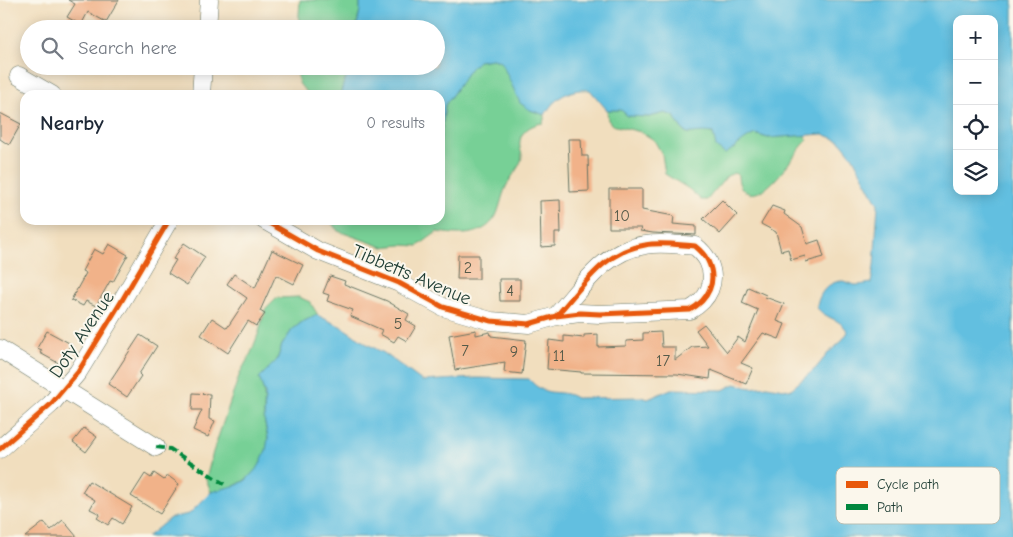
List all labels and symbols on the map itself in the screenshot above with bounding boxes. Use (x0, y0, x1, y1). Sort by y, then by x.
house number: 10 (614, 207, 630, 225)
street label: Tibbetts Avenue (349, 240, 474, 310)
house number: 2 (464, 259, 472, 277)
house number: 4 (506, 282, 514, 300)
street label: Doty Avenue (45, 287, 119, 382)
house number: 5 (394, 315, 402, 333)
house number: 7 (461, 342, 469, 360)
house number: 9 (510, 343, 518, 361)
house number: 11 (553, 347, 565, 365)
house number: 17 (656, 352, 670, 370)
legend (836, 467, 1000, 524)
text: Cycle path (877, 476, 939, 493)
text: Path (877, 499, 903, 516)

